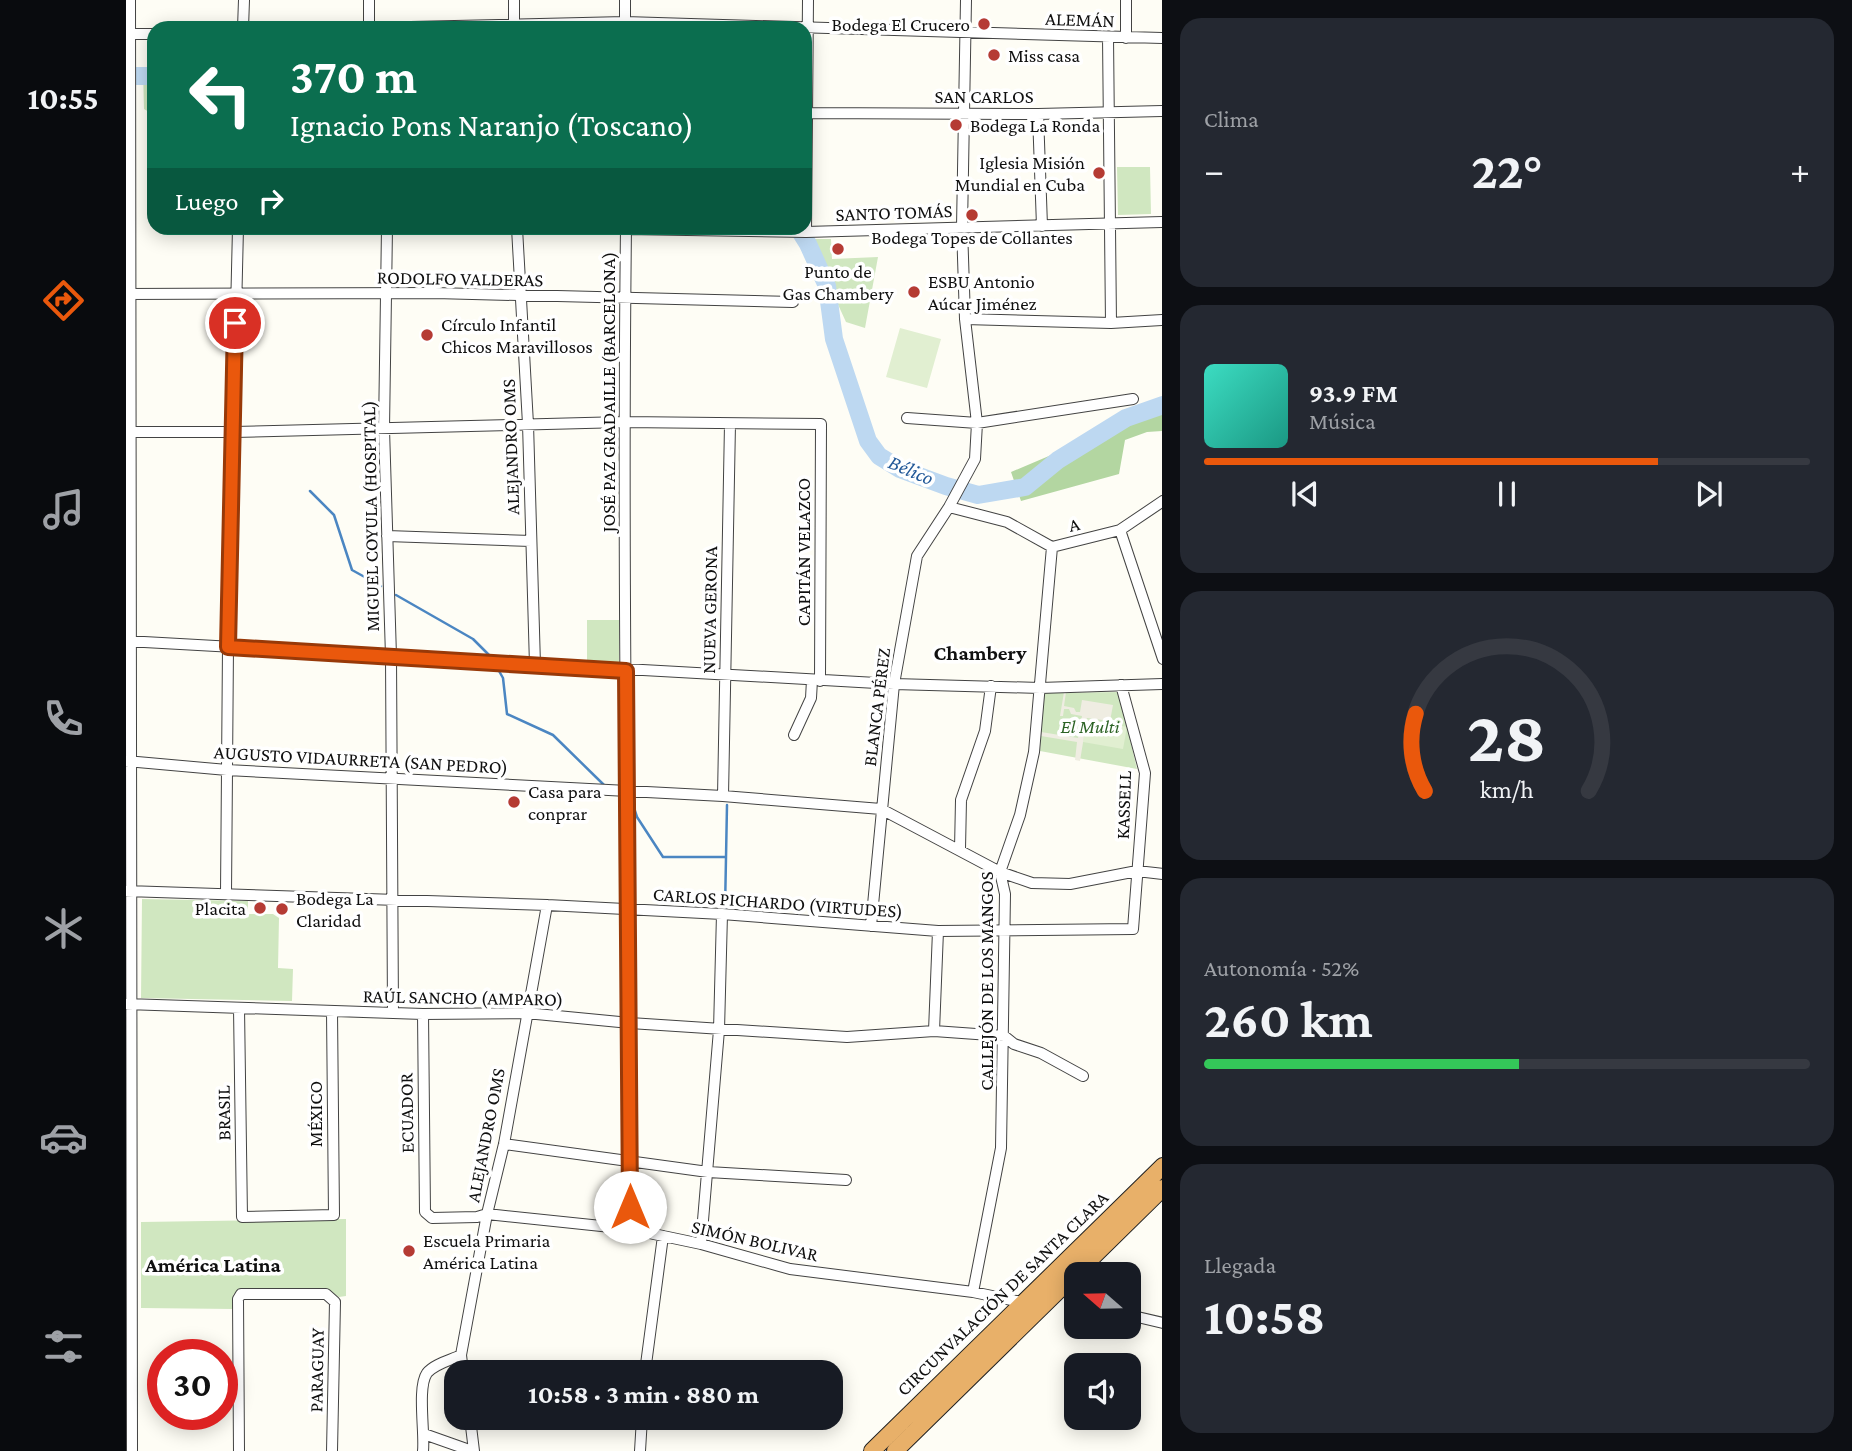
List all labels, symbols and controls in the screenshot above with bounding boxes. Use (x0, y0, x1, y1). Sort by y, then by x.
street label: ALEMÁN (1045, 8, 1115, 31)
place label: Bodega El Crucero (832, 14, 970, 35)
marker: Bodega El Crucero (976, 16, 992, 32)
place label: Miss casa (1008, 45, 1080, 66)
marker: Miss casa (986, 47, 1002, 63)
icon: left (175, 49, 266, 140)
text: 370 m (290, 49, 417, 104)
text: 10:55 (27, 80, 99, 116)
street label: SAN CARLOS (934, 86, 1034, 107)
text: Clima (1204, 106, 1259, 132)
text: Ignacio Pons Naranjo (Toscano) (290, 107, 694, 143)
place label: Bodega La Ronda (970, 115, 1100, 136)
marker: Bodega La Ronda (948, 117, 964, 133)
text: 22° (1471, 141, 1543, 199)
text: − (1204, 149, 1224, 191)
text: + (1790, 149, 1810, 191)
place label: Iglesia Misión Mundial en Cuba (955, 152, 1085, 195)
marker: Iglesia Misión Mundial en Cuba (1091, 165, 1107, 181)
icon: right (252, 182, 290, 220)
text: Luego (175, 187, 238, 216)
street label: SANTO TOMÁS (835, 200, 953, 225)
marker: Bodega Topes de Collantes (964, 207, 980, 223)
place label: Bodega Topes de Collantes (871, 227, 1073, 248)
marker: Punto de Gas Chambery (830, 241, 846, 257)
street label: JOSÉ PAZ GRADAILLE (BARCELONA) (598, 252, 620, 534)
place label: Punto de Gas Chambery (783, 261, 894, 304)
street label: RODOLFO VALDERAS (377, 267, 543, 290)
place label: ESBU Antonio Aúcar Jiménez (928, 271, 1037, 314)
icon: directions (39, 276, 88, 325)
marker: ESBU Antonio Aúcar Jiménez (906, 284, 922, 300)
pin (205, 293, 265, 353)
icon: arrive (216, 304, 254, 342)
place label: Círculo Infantil Chicos Maravillosos (441, 314, 593, 357)
marker: Círculo Infantil Chicos Maravillosos (419, 327, 435, 343)
street label: ALEJANDRO OMS (498, 378, 523, 515)
text: 93.9 FM (1309, 379, 1398, 408)
street label: MIGUEL COYULA (HOSPITAL) (358, 400, 384, 632)
text: Música (1309, 408, 1376, 434)
water label: Bélico (885, 450, 937, 490)
icon: previous (1286, 475, 1324, 513)
icon: pause (1488, 475, 1526, 513)
icon: next (1690, 475, 1728, 513)
street label: CAPITÁN VELAZCO (793, 478, 814, 626)
icon: music (39, 485, 88, 534)
street label: A (1066, 513, 1082, 536)
street label: NUEVA GERONA (698, 546, 721, 674)
district label: Chambery (934, 641, 1027, 665)
street label: BLANCA PÉREZ (859, 647, 894, 767)
icon: phone (39, 694, 88, 743)
text: 28 (1467, 697, 1547, 778)
park label: El Multi (1060, 716, 1120, 737)
street label: AUGUSTO VIDAURRETA (SAN PEDRO) (213, 741, 509, 779)
street label: KASSELL (1112, 770, 1135, 840)
text: km/h (1480, 776, 1534, 803)
place label: Casa para conprar (528, 781, 602, 824)
marker: Casa para conprar (506, 794, 522, 810)
street label: CALLEJÓN DE LOS MANGOS (976, 871, 997, 1091)
street label: CARLOS PICHARDO (VIRTUDES) (652, 883, 904, 923)
place label: Bodega La Claridad (296, 888, 374, 931)
place label: Placita (195, 898, 246, 919)
marker: Placita (252, 900, 268, 916)
marker: Bodega La Claridad (274, 901, 290, 917)
icon: climate (39, 904, 88, 953)
text: Autonomía · 52% (1204, 955, 1359, 981)
street label: RAÚL SANCHO (AMPARO) (363, 985, 563, 1011)
text: 260 km (1204, 990, 1373, 1048)
street label: ALEJANDRO OMS (462, 1066, 509, 1204)
street label: ECUADOR (395, 1072, 418, 1153)
street label: MÉXICO (305, 1081, 326, 1147)
street label: BRASIL (213, 1085, 234, 1141)
icon: car (39, 1113, 88, 1162)
position arrow (593, 1170, 667, 1244)
street label: CIRCUNVALACIÓN DE SANTA CLARA (892, 1187, 1112, 1400)
street label: SIMÓN BOLIVAR (690, 1216, 821, 1265)
place label: Escuela Primaria América Latina (423, 1230, 550, 1273)
marker: Escuela Primaria América Latina (401, 1243, 417, 1259)
text: Llegada (1204, 1252, 1276, 1278)
district label: América Latina (144, 1253, 282, 1277)
north arrow (1064, 1262, 1141, 1339)
map controls (1064, 1262, 1141, 1430)
text: 10:58 (1204, 1287, 1325, 1345)
icon: filters (39, 1322, 88, 1371)
street label: PARAGUAY (305, 1327, 328, 1412)
speed limit sign: 30 (147, 1339, 238, 1430)
button: sound (1064, 1353, 1141, 1430)
text: 10:58 · 3 min · 880 m (528, 1380, 759, 1409)

